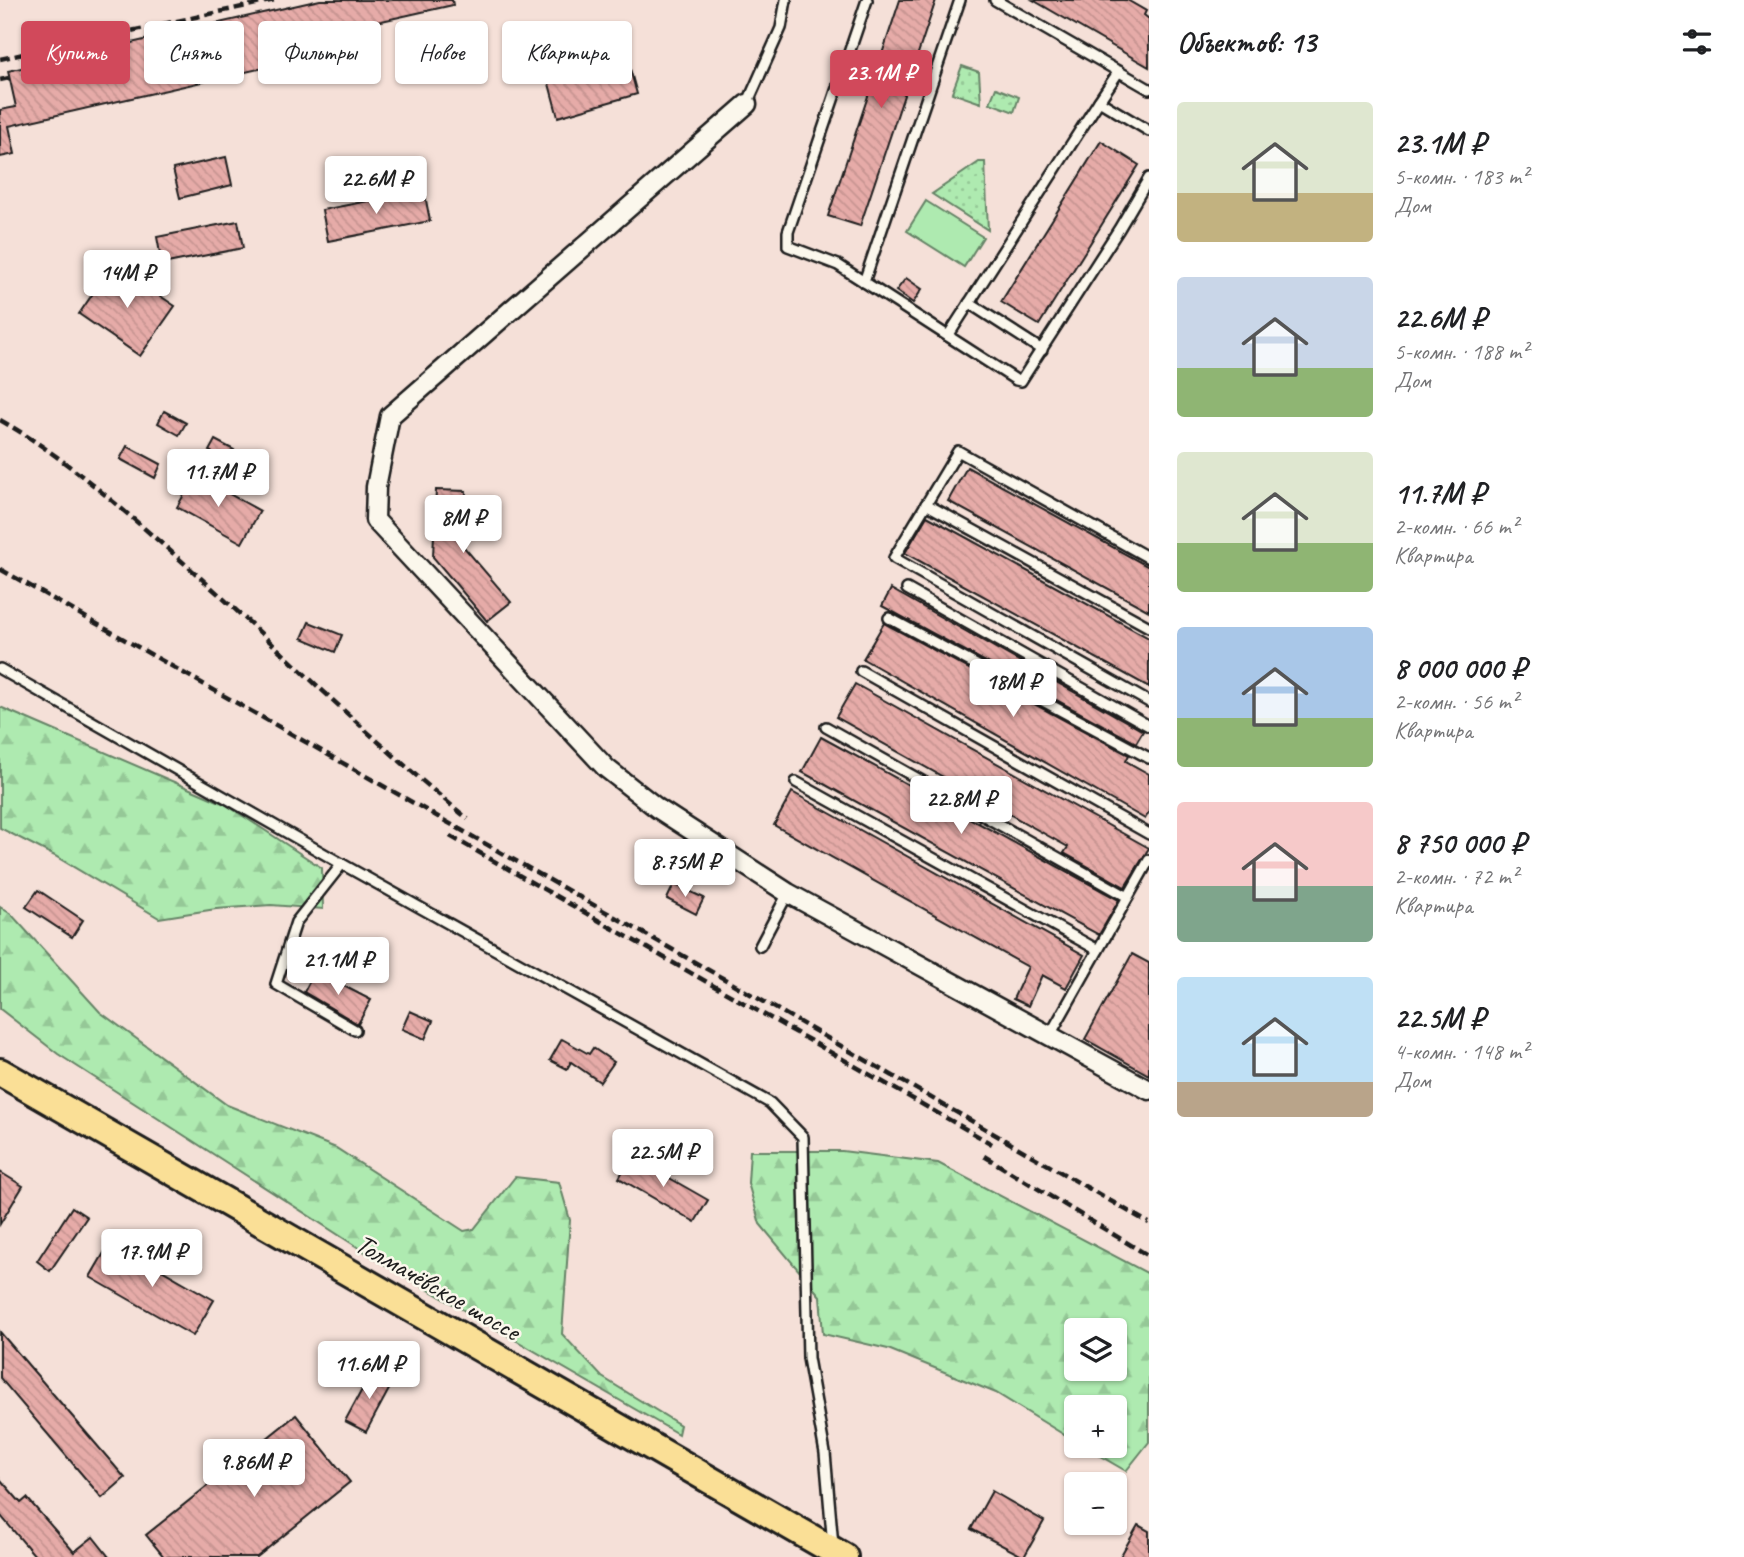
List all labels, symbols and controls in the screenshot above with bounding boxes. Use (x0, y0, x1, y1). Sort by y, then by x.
chip: Купить (21, 21, 130, 84)
chip: Снять (144, 21, 244, 84)
chip: Фильтры (258, 21, 381, 84)
chip: Новое (395, 21, 488, 84)
chip: Квартира (502, 21, 632, 84)
text: Объектов: 13 (1177, 23, 1316, 61)
icon: filters (1678, 23, 1716, 61)
pin: 23.1M ₽ (816, 50, 946, 110)
text: 23.1M ₽ (846, 58, 916, 87)
text: 23.1M ₽ (1394, 124, 1485, 162)
icon: home (1233, 130, 1317, 214)
pin: 22.6M ₽ (311, 156, 441, 216)
text: 5-комн. · 183 m² (1394, 162, 1528, 191)
text: 22.6M ₽ (341, 164, 411, 193)
text: Дом (1394, 191, 1431, 220)
pin: 14M ₽ (78, 250, 176, 310)
text: 14M ₽ (100, 258, 154, 287)
text: 22.6M ₽ (1394, 299, 1486, 337)
icon: home (1233, 305, 1317, 389)
text: 5-комн. · 188 m² (1394, 337, 1528, 366)
text: Дом (1394, 366, 1431, 395)
pin: 11.7M ₽ (153, 449, 283, 509)
text: 11.7M ₽ (183, 457, 253, 486)
text: 11.7M ₽ (1394, 474, 1485, 512)
icon: home (1233, 480, 1317, 564)
pin: 8M ₽ (422, 496, 504, 555)
text: 8M ₽ (441, 503, 485, 532)
text: 2-комн. · 66 m² (1394, 512, 1518, 541)
text: Квартира (1394, 541, 1472, 570)
text: 8 000 000 ₽ (1394, 649, 1526, 687)
icon: home (1233, 655, 1317, 739)
pin: 18M ₽ (964, 660, 1062, 719)
text: 18M ₽ (986, 667, 1040, 696)
text: 2-комн. · 56 m² (1394, 687, 1518, 716)
text: Квартира (1394, 716, 1472, 745)
pin: 22.8M ₽ (896, 776, 1026, 836)
text: 22.8M ₽ (926, 784, 996, 813)
text: 8 750 000 ₽ (1394, 824, 1525, 862)
icon: home (1233, 830, 1317, 914)
pin: 8.75M ₽ (620, 839, 750, 899)
text: 8.75M ₽ (650, 847, 720, 876)
text: 2-комн. · 72 m² (1394, 862, 1518, 891)
text: Квартира (1394, 891, 1472, 920)
pin: 21.1M ₽ (273, 937, 403, 997)
text: 21.1M ₽ (303, 945, 373, 974)
text: 22.5M ₽ (1394, 999, 1485, 1037)
icon: home (1233, 1005, 1317, 1089)
text: 4-комн. · 148 m² (1394, 1037, 1528, 1066)
text: Дом (1394, 1066, 1431, 1095)
pin: 22.5M ₽ (598, 1130, 728, 1189)
text: 22.5M ₽ (628, 1137, 698, 1166)
street label: Толмачёвское шоссе (349, 1226, 528, 1349)
pin: 17.9M ₽ (87, 1230, 217, 1289)
text: 17.9M ₽ (117, 1237, 187, 1266)
map controls (1064, 1318, 1127, 1535)
button: layers (1064, 1318, 1127, 1381)
pin: 11.6M ₽ (304, 1342, 434, 1401)
text: 11.6M ₽ (334, 1349, 404, 1378)
button: + (1064, 1395, 1127, 1458)
pin: 9.86M ₽ (189, 1440, 319, 1499)
text: 9.86M ₽ (219, 1447, 289, 1476)
button: − (1064, 1472, 1127, 1535)

